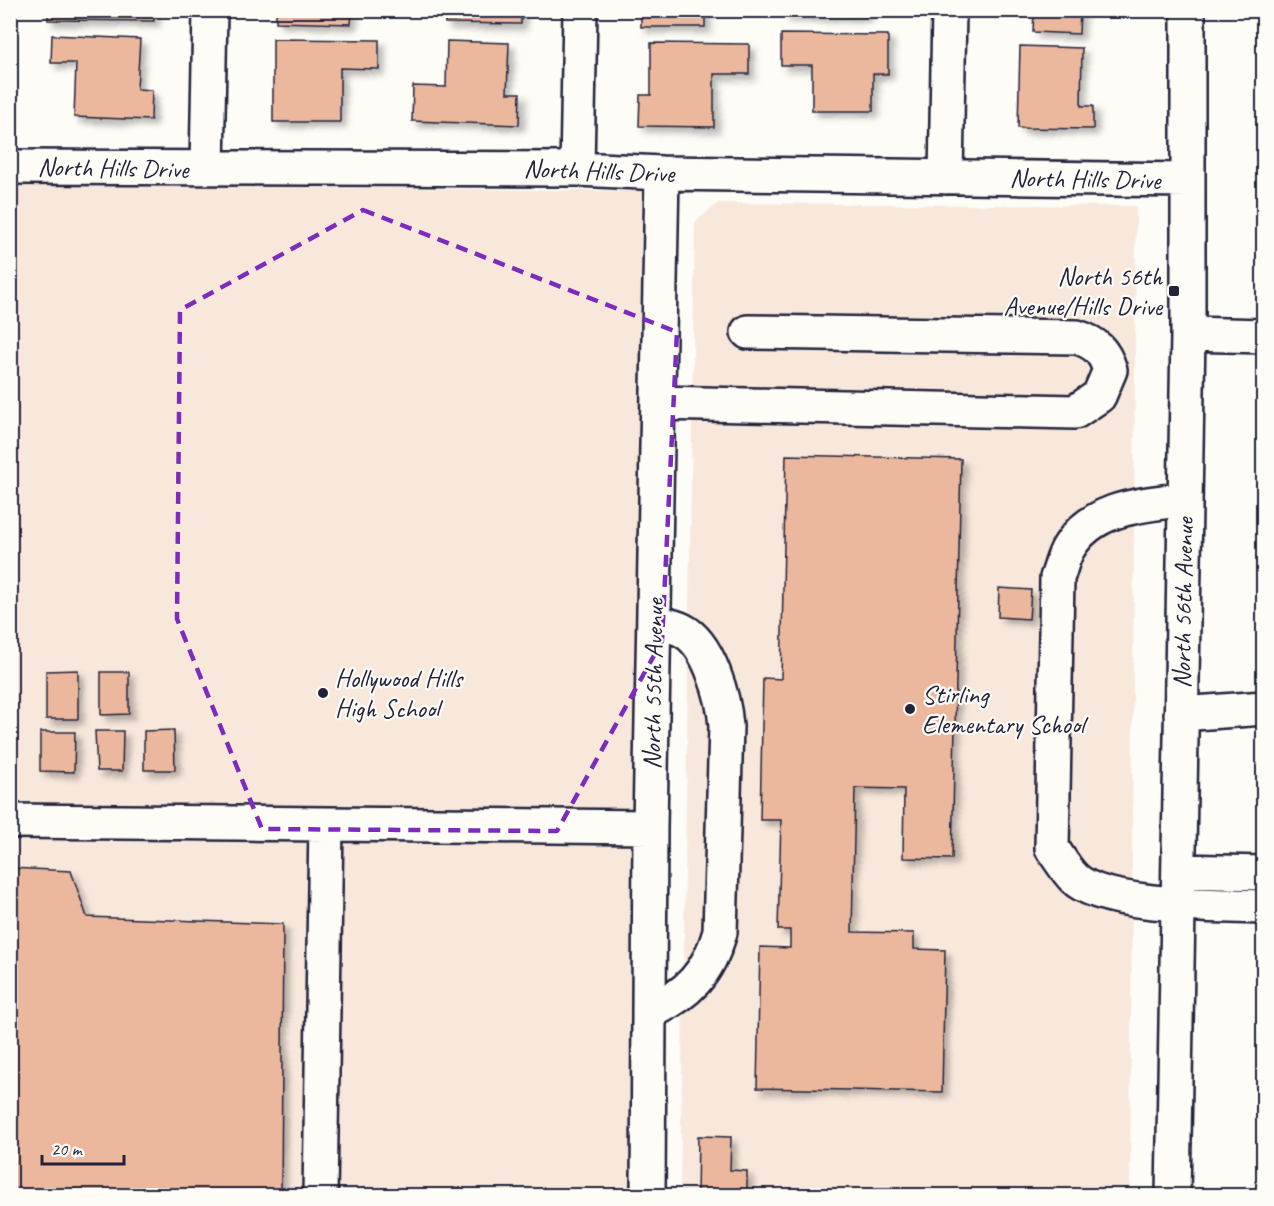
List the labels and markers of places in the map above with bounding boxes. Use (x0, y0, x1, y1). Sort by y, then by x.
place label: North 56th Avenue/Hills Drive (1004, 260, 1164, 323)
marker: North 56th Avenue/Hills Drive (1167, 284, 1181, 298)
place label: Hollywood Hills High School (335, 662, 464, 725)
place label: Stirling Elementary School (922, 678, 1089, 741)
marker: Hollywood Hills High School (316, 686, 330, 700)
marker: Stirling Elementary School (903, 702, 917, 716)

